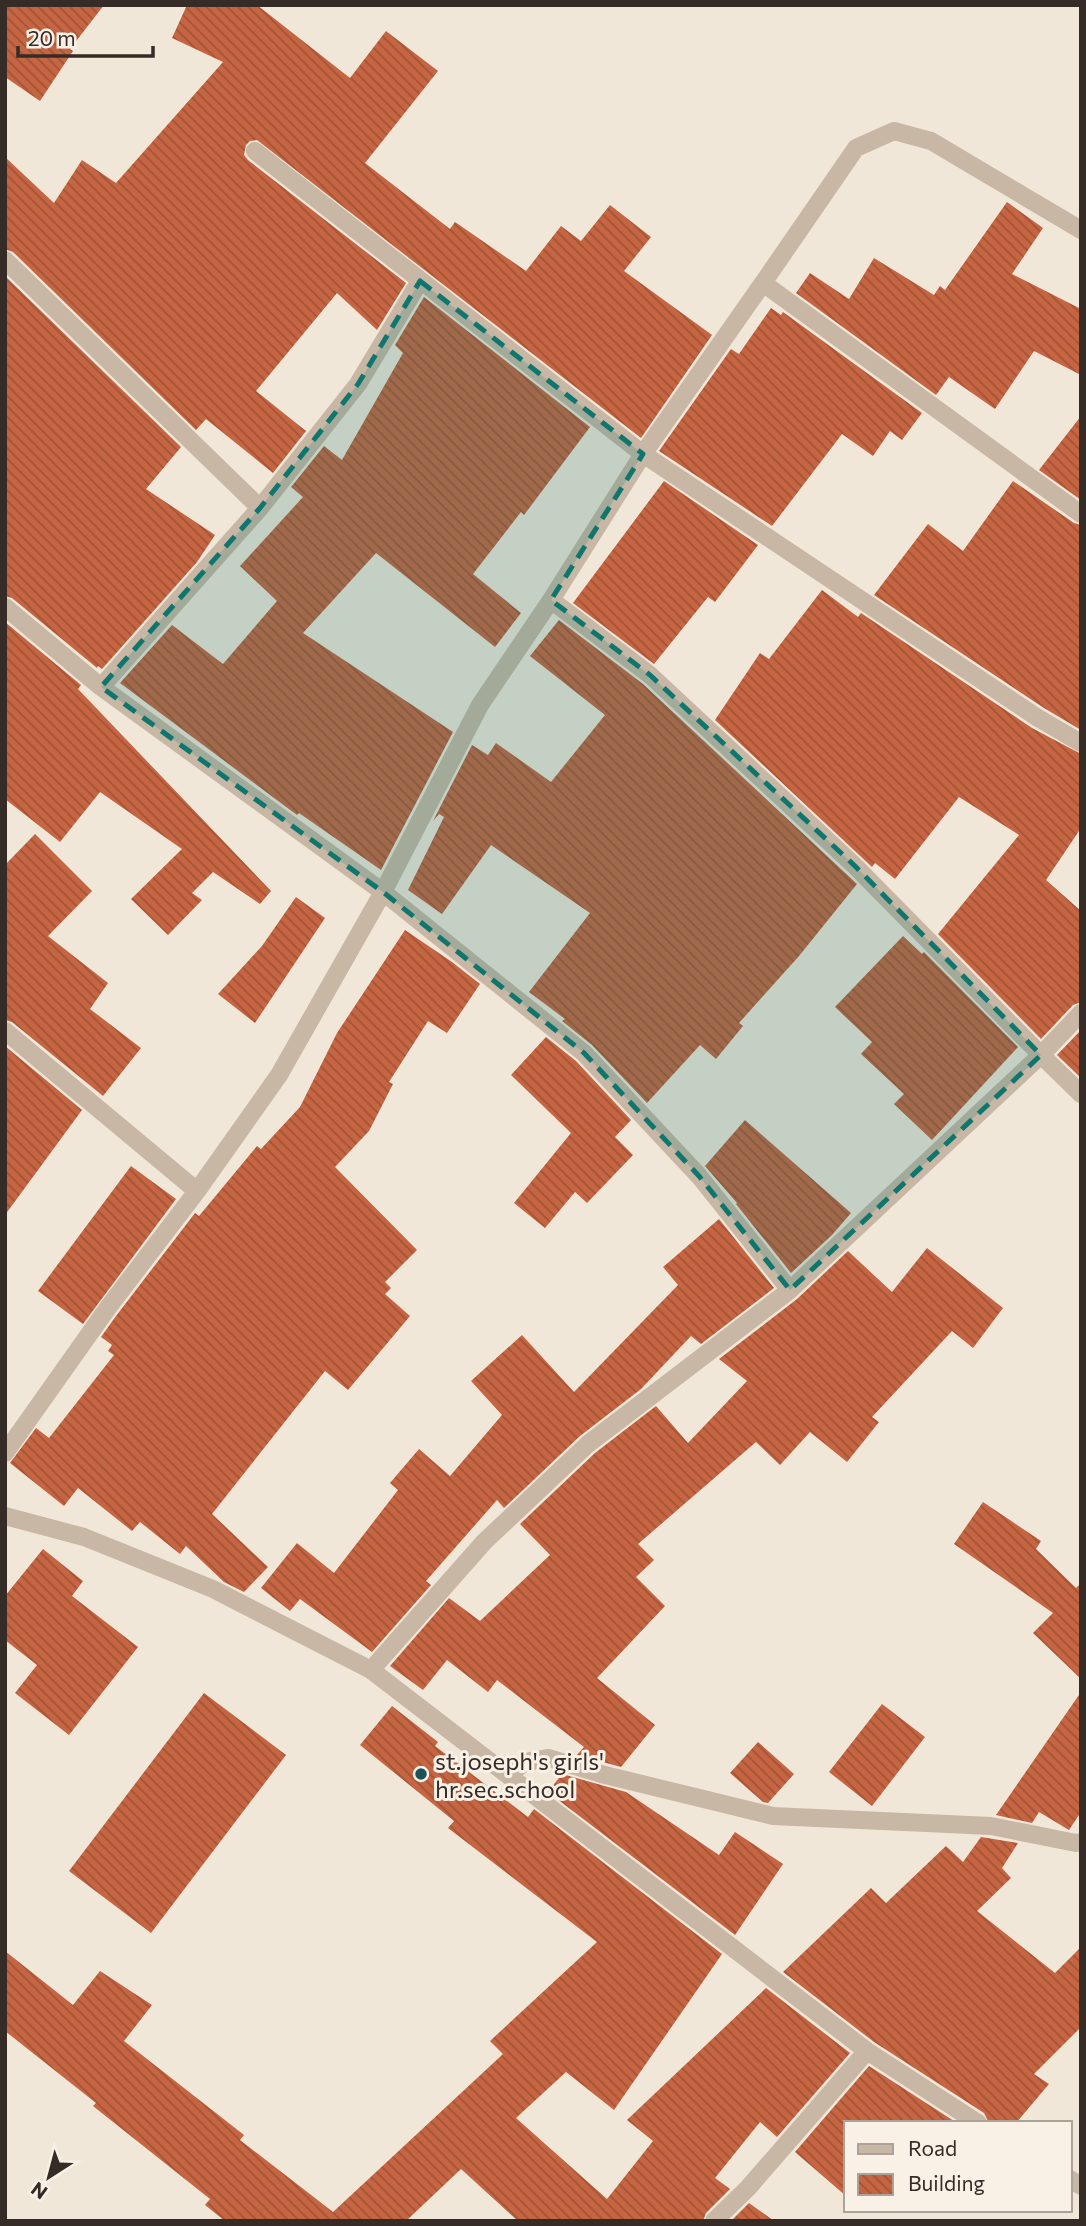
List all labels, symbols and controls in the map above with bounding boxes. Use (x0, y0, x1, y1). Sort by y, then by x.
scale bar (18, 14, 152, 58)
text: 20 m (28, 25, 76, 50)
place label: st.joseph's girls' hr.sec.school (435, 1746, 604, 1803)
marker: st.joseph's girls' hr.sec.school (413, 1766, 429, 1782)
legend (844, 2121, 1072, 2212)
text: Road (908, 2135, 957, 2160)
north arrow (14, 2142, 84, 2212)
text: Building (908, 2170, 985, 2195)
text: N (26, 2178, 51, 2205)

